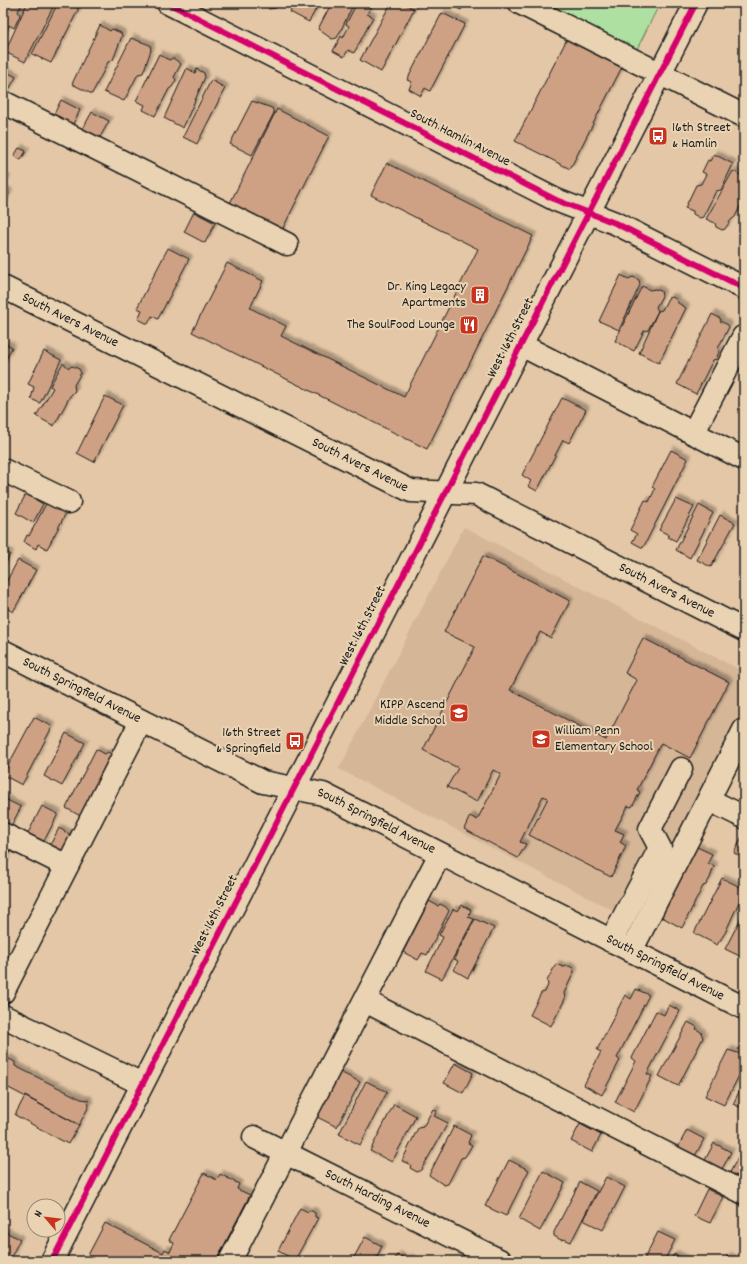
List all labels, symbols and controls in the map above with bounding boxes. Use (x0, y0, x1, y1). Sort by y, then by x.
street label: South Hamlin Avenue (406, 104, 514, 172)
place label: 16th Street & Hamlin (672, 118, 731, 154)
bus stop icon: 16th Street & Hamlin (647, 125, 669, 147)
place label: Dr. King Legacy Apartments (387, 277, 466, 313)
building icon: Dr. King Legacy Apartments (469, 284, 491, 306)
street label: South Avers Avenue (18, 288, 122, 353)
street label: West 16th Street (482, 295, 540, 381)
restaurant icon: The SoulFood Lounge (458, 314, 480, 336)
place label: The SoulFood Lounge (347, 315, 455, 335)
street label: South Avers Avenue (308, 433, 412, 498)
street label: South Avers Avenue (615, 558, 718, 624)
street label: West 16th Street (334, 583, 392, 669)
street label: South Springfield Avenue (19, 652, 144, 729)
place label: KIPP Ascend Middle School (374, 695, 446, 731)
school or university icon: KIPP Ascend Middle School (448, 702, 470, 724)
place label: William Penn Elementary School (555, 721, 654, 757)
place label: 16th Street & Springfield (216, 723, 281, 759)
school or university icon: William Penn Elementary School (530, 728, 552, 750)
bus stop icon: 16th Street & Springfield (284, 730, 306, 752)
street label: South Springfield Avenue (316, 783, 439, 860)
street label: West 16th Street (186, 872, 244, 958)
street label: South Springfield Avenue (602, 929, 728, 1006)
street label: South Harding Avenue (321, 1164, 433, 1234)
north arrow (26, 1198, 66, 1238)
text: N (31, 1208, 48, 1220)

